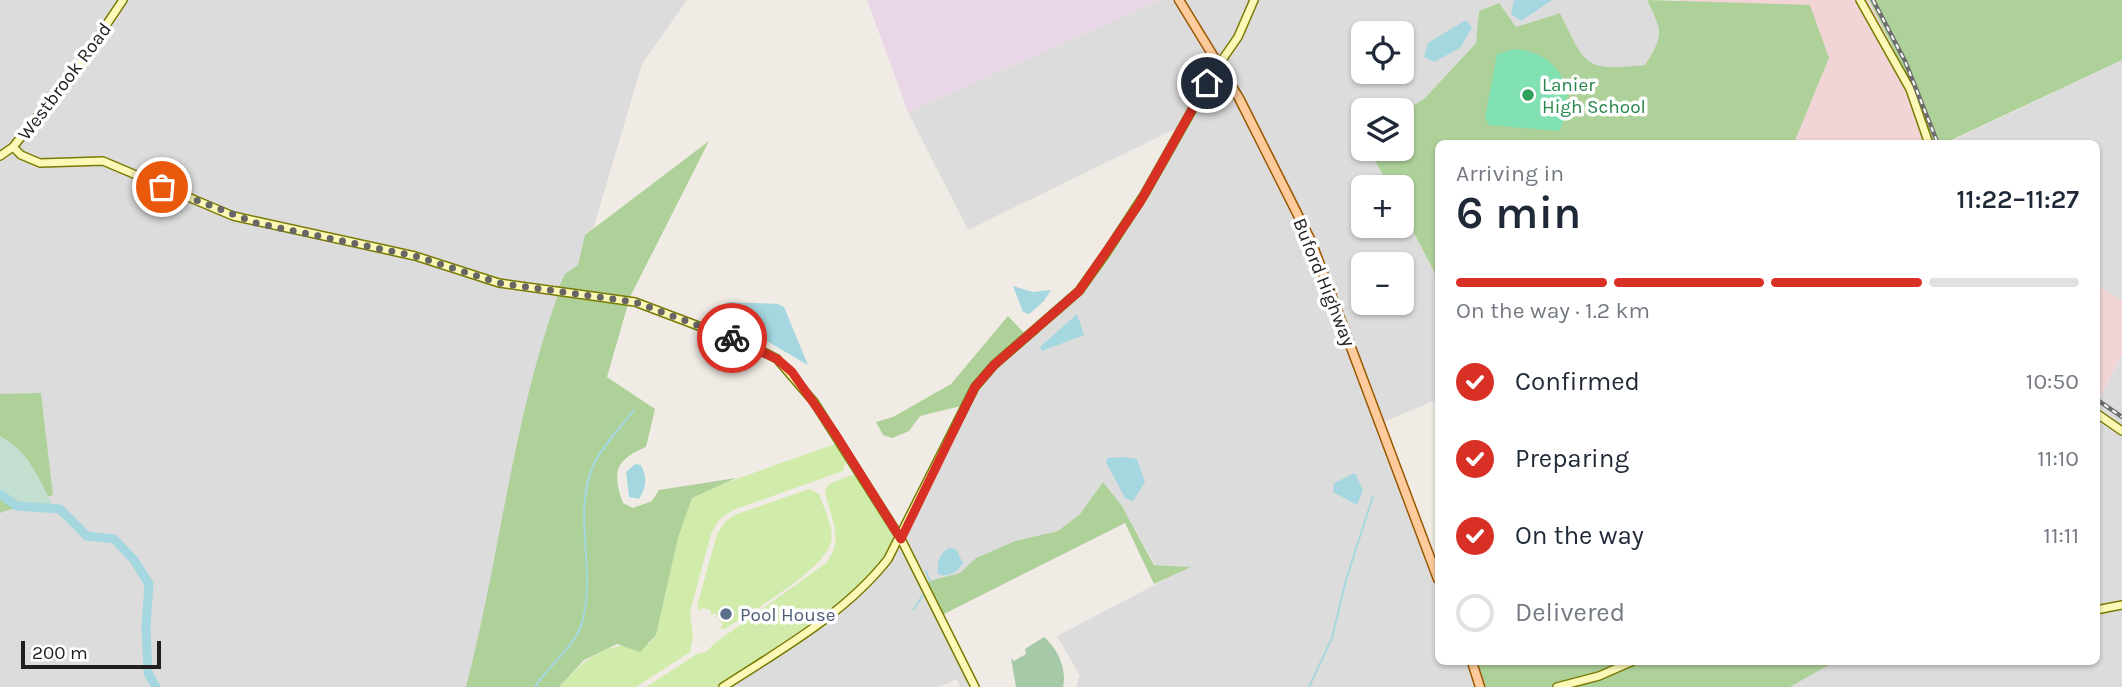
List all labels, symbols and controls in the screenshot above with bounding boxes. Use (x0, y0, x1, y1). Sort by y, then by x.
street label: Westbrook Road (14, 19, 116, 145)
map controls (1351, 21, 1414, 315)
button: locate (1351, 21, 1414, 84)
pin (1177, 53, 1237, 113)
icon: home (1188, 64, 1226, 102)
place label: Lanier High School (1542, 74, 1646, 118)
marker: Lanier High School (1520, 87, 1536, 103)
button: layers (1351, 98, 1414, 161)
pin (132, 157, 192, 217)
text: Arriving in (1456, 160, 1564, 187)
icon: bag (143, 168, 181, 206)
button: + (1351, 175, 1414, 238)
text: 11:22–11:27 (1957, 184, 2079, 215)
text: 6 min (1456, 186, 1582, 240)
street label: Buford Highway (1288, 215, 1360, 350)
button: − (1351, 252, 1414, 315)
text: On the way · 1.2 km (1456, 297, 1650, 324)
courier (697, 303, 767, 373)
icon: bike (713, 319, 751, 357)
icon: check (1456, 363, 1494, 401)
text: Confirmed (1515, 366, 1640, 397)
text: 10:50 (2026, 368, 2079, 395)
icon: check (1456, 440, 1494, 478)
text: Preparing (1515, 443, 1629, 474)
text: 11:10 (2037, 445, 2079, 472)
icon: check (1456, 517, 1494, 555)
text: On the way (1515, 520, 1644, 551)
text: 11:11 (2043, 522, 2079, 549)
text: Delivered (1515, 597, 1625, 628)
place label: Pool House (740, 604, 835, 626)
marker: Pool House (718, 606, 734, 622)
scale bar (21, 638, 161, 670)
text: 200 m (32, 642, 88, 664)

